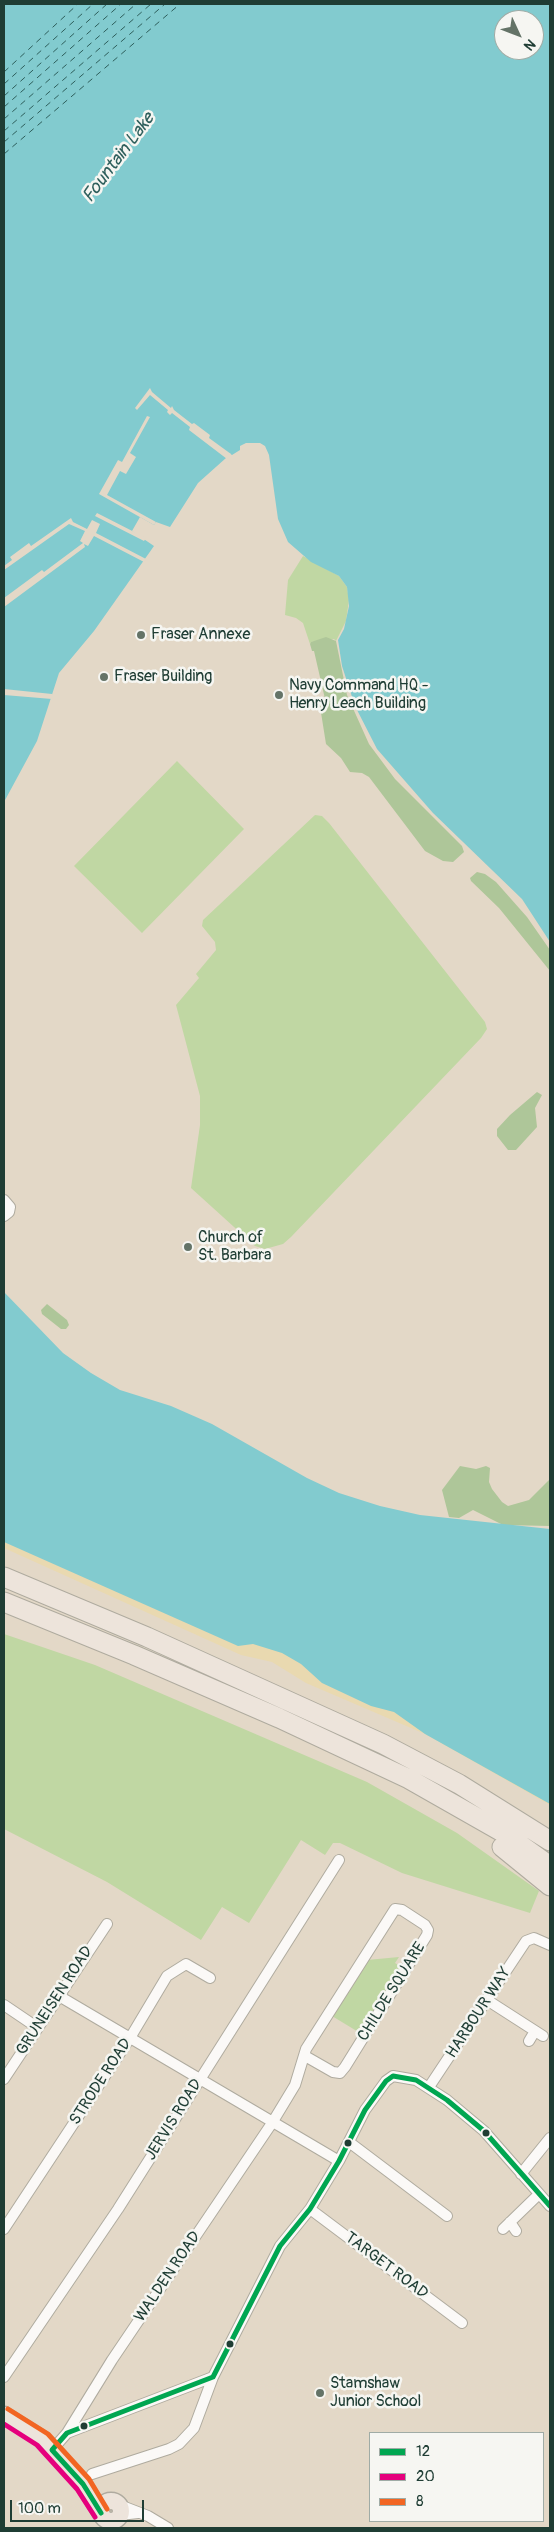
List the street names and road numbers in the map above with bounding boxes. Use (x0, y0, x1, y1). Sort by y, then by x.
street label: CHILDE SQUARE (354, 1939, 430, 2045)
street label: GRUNEISEN ROAD (13, 1943, 97, 2059)
street label: HARBOUR WAY (442, 1964, 516, 2062)
street label: STRODE ROAD (66, 2035, 136, 2129)
street label: JERVIS ROAD (141, 2076, 207, 2164)
street label: WALDEN ROAD (131, 2228, 205, 2326)
street label: TARGET ROAD (341, 2228, 431, 2304)

